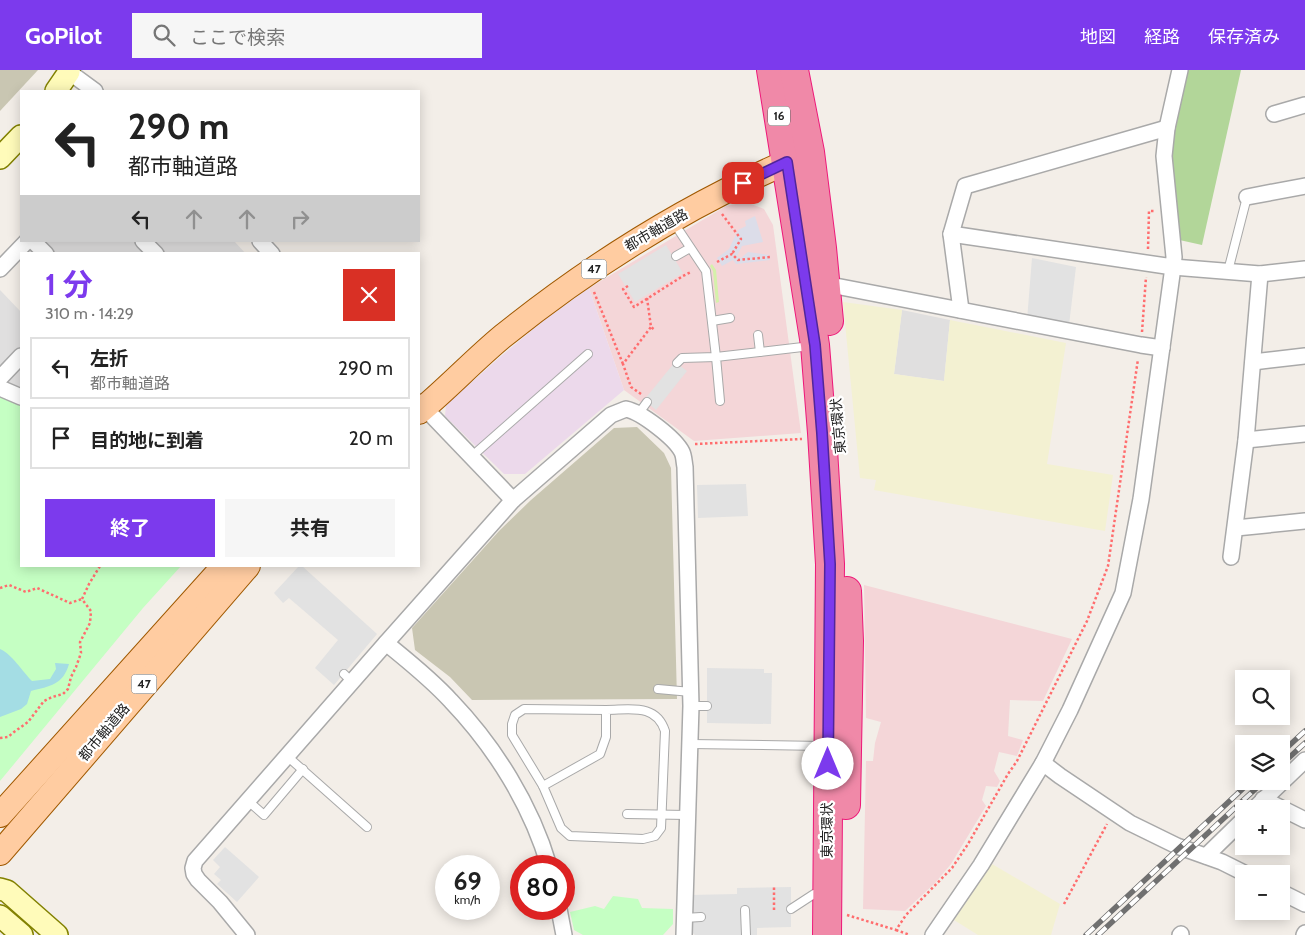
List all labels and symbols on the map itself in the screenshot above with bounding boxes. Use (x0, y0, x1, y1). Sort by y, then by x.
road number: 16 (768, 106, 790, 126)
pin (722, 162, 764, 204)
street label: 都市軸道路 (621, 205, 691, 255)
road number: 47 (582, 260, 606, 278)
street label: 東京環状 (827, 397, 849, 455)
road number: 47 (132, 674, 156, 694)
street label: 都市軸道路 (75, 699, 133, 765)
position arrow (801, 737, 853, 789)
street label: 東京環状 (818, 802, 836, 858)
speed limit sign: 80 (510, 855, 575, 920)

